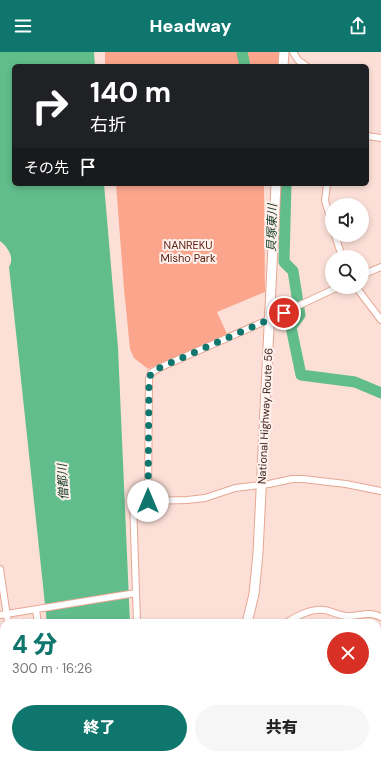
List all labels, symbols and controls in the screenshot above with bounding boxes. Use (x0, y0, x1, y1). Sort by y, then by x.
text: Headway (150, 14, 231, 38)
icon: menu (12, 15, 34, 37)
icon: share (347, 15, 369, 37)
text: 140 m (90, 74, 171, 111)
icon: right (24, 80, 76, 132)
text: 右折 (90, 113, 126, 137)
icon: arrive (77, 156, 99, 178)
text: その先 (24, 158, 69, 178)
map controls (325, 198, 369, 294)
button: sound (325, 198, 369, 242)
water label: 貝塚東川 (264, 202, 280, 252)
park label: NANREKU Misho Park (161, 238, 216, 265)
button: search (325, 250, 369, 294)
pin (267, 296, 301, 330)
icon: arrive (273, 302, 295, 324)
street label: National Highway Route 56 (254, 348, 276, 484)
water label: 僧都川 (54, 462, 72, 500)
position arrow (127, 480, 169, 522)
text: 4 分 (12, 629, 57, 660)
button: close (327, 632, 369, 674)
text: 300 m · 16:26 (12, 660, 93, 677)
button: 終了 (12, 705, 187, 751)
button: 共有 (195, 705, 369, 751)

